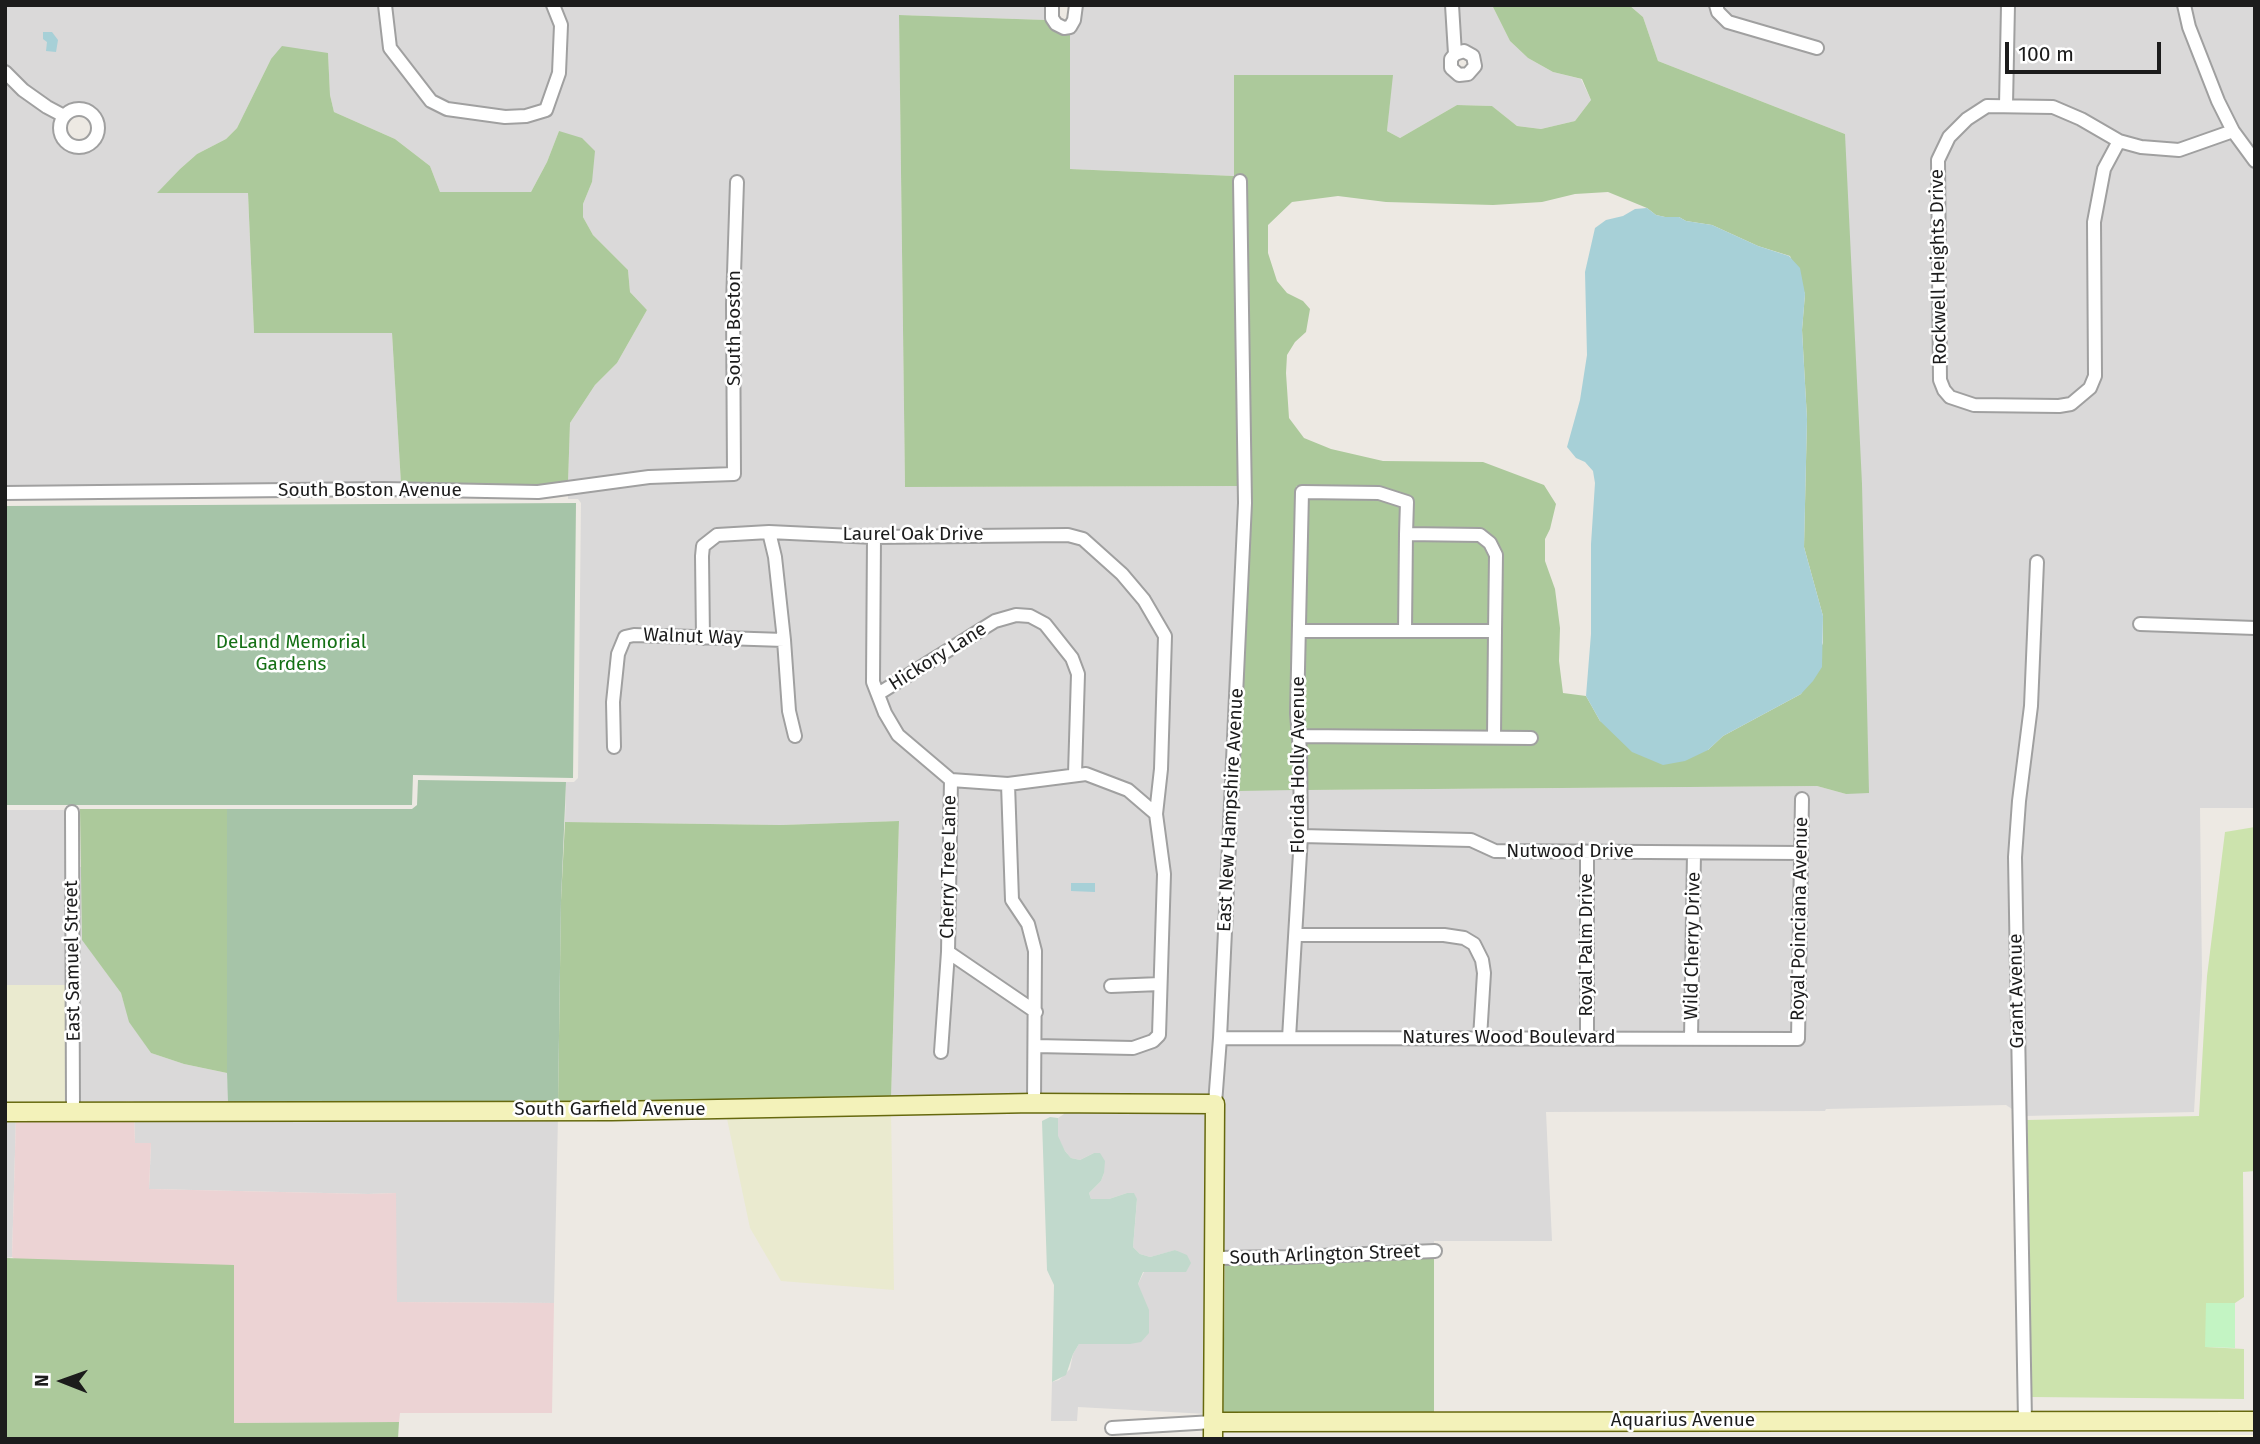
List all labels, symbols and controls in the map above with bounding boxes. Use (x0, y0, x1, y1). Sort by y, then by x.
scale bar (2008, 28, 2164, 72)
text: 100 m (2018, 41, 2074, 67)
street label: Rockwell Heights Drive (1926, 169, 1952, 365)
street label: South Boston (724, 270, 746, 386)
street label: South Boston Avenue (278, 480, 462, 502)
street label: Laurel Oak Drive (843, 524, 983, 546)
street label: Hickory Lane (885, 618, 991, 696)
street label: Walnut Way (643, 624, 743, 650)
park label: DeLand Memorial Gardens (216, 632, 366, 676)
street label: Florida Holly Avenue (1288, 676, 1310, 854)
street label: East New Hampshire Avenue (1213, 687, 1249, 933)
street label: Cherry Tree Lane (936, 795, 962, 939)
street label: Royal Poinciana Avenue (1787, 817, 1813, 1021)
street label: Nutwood Drive (1506, 841, 1634, 863)
street label: Wild Cherry Drive (1680, 872, 1706, 1020)
street label: Royal Palm Drive (1576, 873, 1598, 1017)
street label: East Samuel Street (60, 880, 86, 1042)
street label: Grant Avenue (2005, 933, 2029, 1049)
street label: Natures Wood Boulevard (1402, 1027, 1616, 1049)
street label: South Garfield Avenue (514, 1099, 706, 1121)
street label: South Arlington Street (1229, 1240, 1421, 1270)
north arrow (28, 1346, 98, 1416)
text: N (30, 1374, 53, 1387)
street label: Aquarius Avenue (1611, 1410, 1755, 1432)

